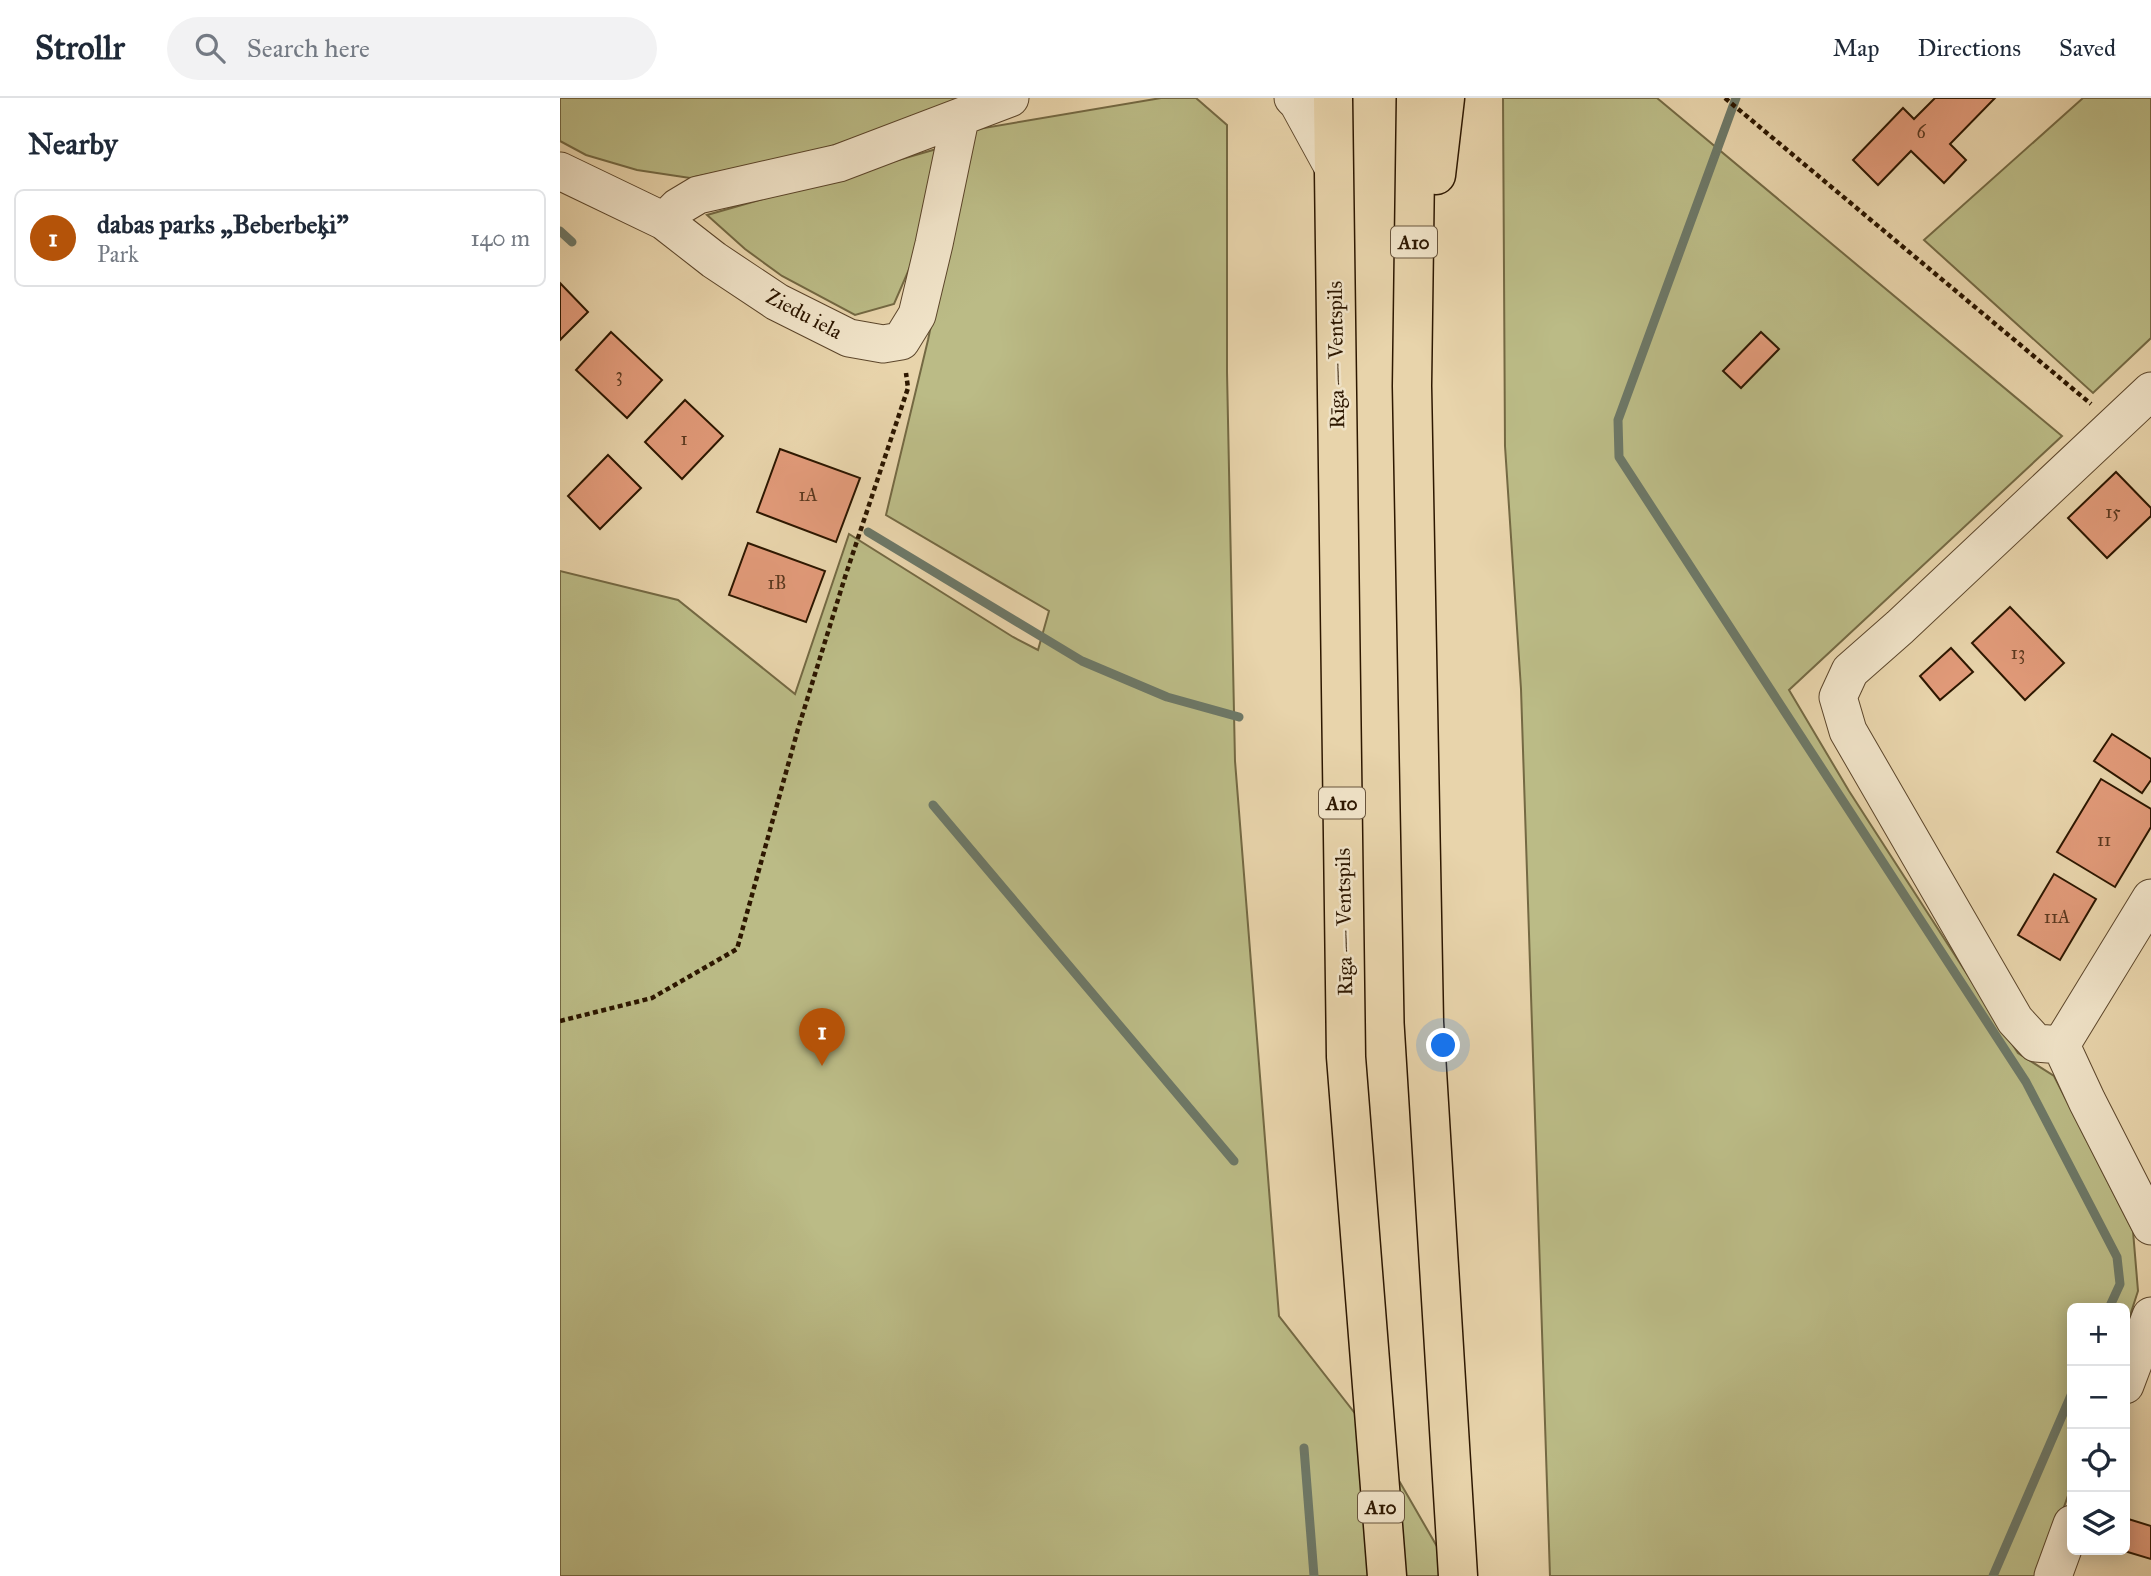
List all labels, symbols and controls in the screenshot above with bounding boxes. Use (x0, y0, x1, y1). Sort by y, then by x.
search box (167, 17, 657, 80)
text: Strollr (35, 28, 125, 68)
icon: search (191, 29, 229, 67)
text: Search here (247, 32, 370, 64)
text: Map (1833, 33, 1880, 63)
text: Directions (1918, 33, 2021, 63)
text: Saved (2059, 33, 2116, 63)
house number: 6 (1916, 121, 1926, 143)
text: Nearby (28, 126, 118, 162)
text: dabas parks „Beberbeķi” (97, 208, 349, 240)
text: 1 (48, 224, 58, 252)
text: 140 m (470, 224, 530, 252)
road number: A10 (1391, 226, 1437, 258)
text: Park (97, 240, 139, 268)
street label: Rīga — Ventspils (1322, 281, 1350, 429)
street label: Ziedu iela (761, 283, 847, 345)
house number: 3 (615, 364, 623, 386)
house number: 1 (680, 428, 688, 450)
house number: 1A (798, 484, 818, 506)
house number: 15 (2105, 501, 2121, 523)
house number: 1B (767, 572, 787, 594)
house number: 13 (2011, 642, 2025, 664)
road number: A10 (1319, 788, 1365, 818)
house number: 11 (2097, 829, 2111, 851)
street label: Rīga — Ventspils (1330, 848, 1358, 996)
house number: 11A (2044, 906, 2070, 928)
pin: 1 (799, 1008, 845, 1066)
your location (1426, 1028, 1460, 1062)
map controls (2067, 1303, 2130, 1555)
button: + (2067, 1303, 2130, 1366)
button: − (2067, 1366, 2130, 1429)
button: locate (2067, 1429, 2130, 1492)
road number: A10 (1358, 1492, 1404, 1522)
button: layers (2067, 1492, 2130, 1555)

